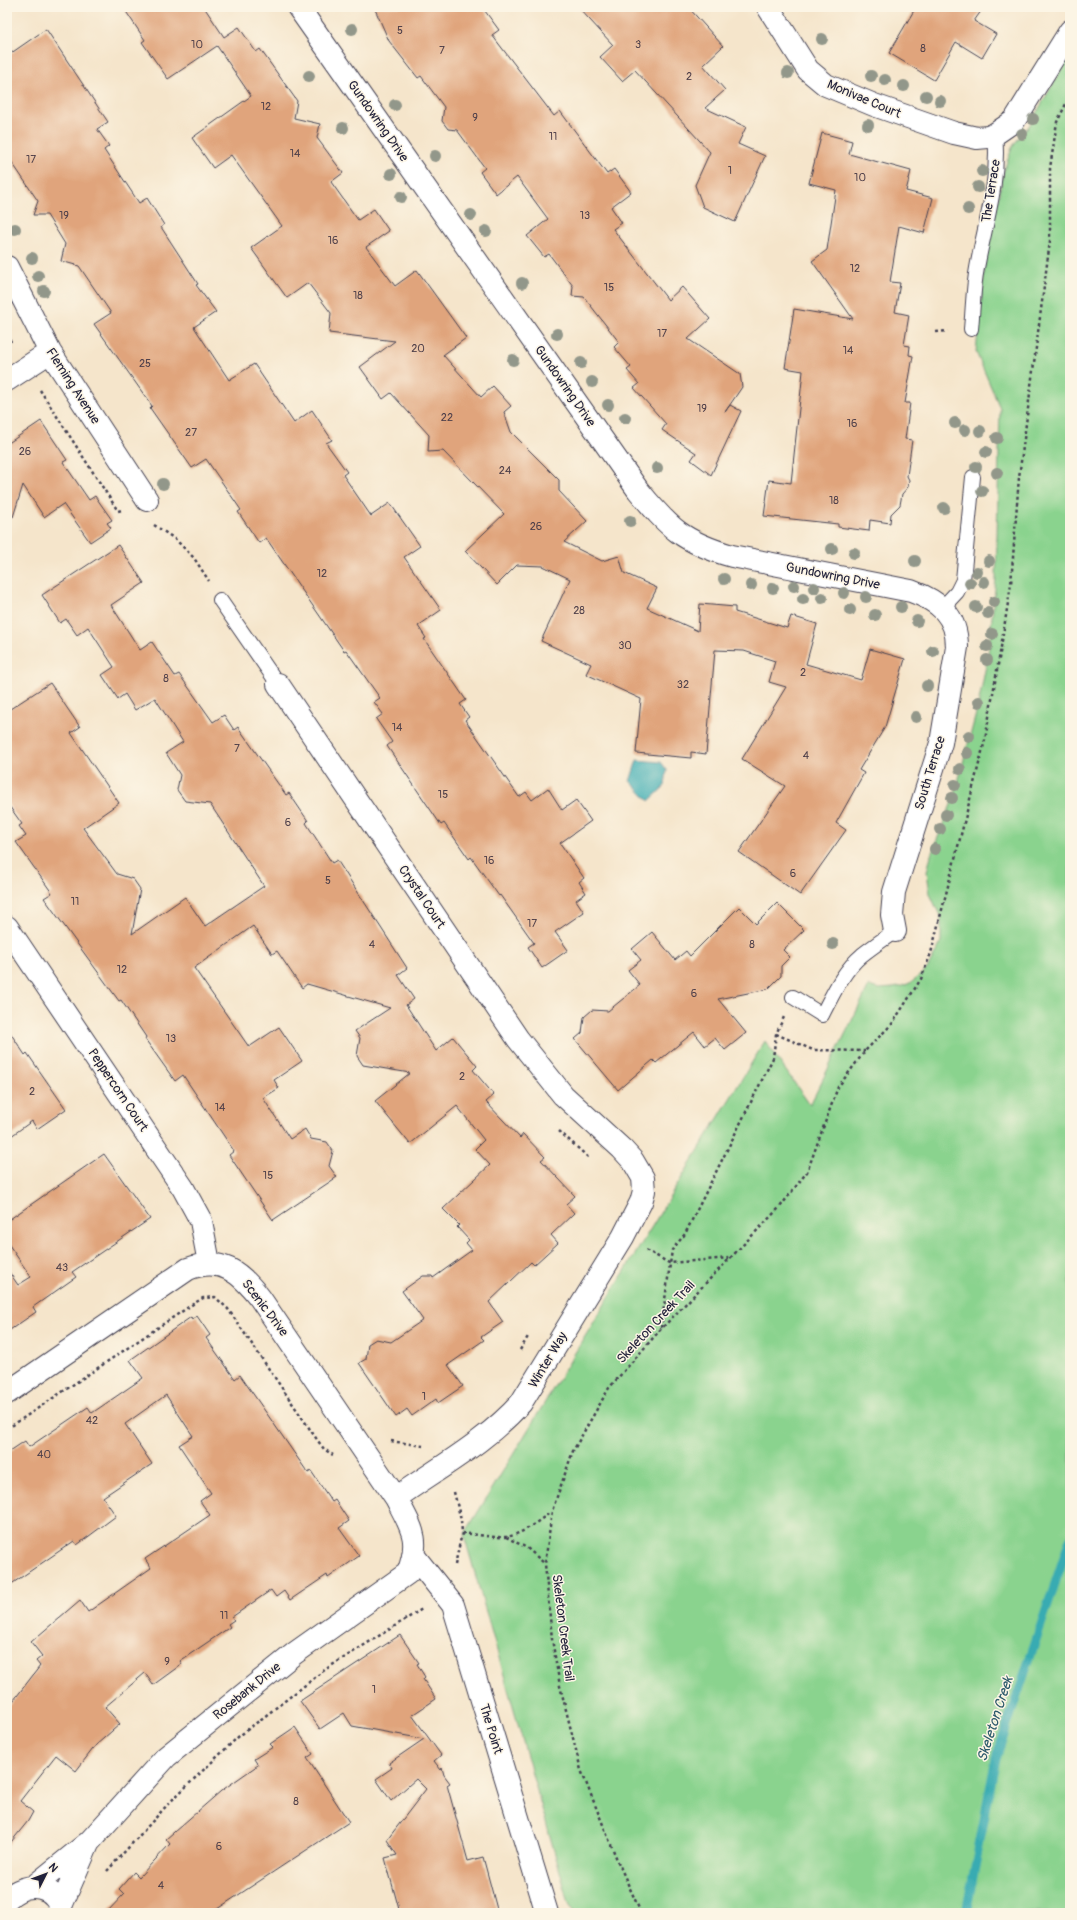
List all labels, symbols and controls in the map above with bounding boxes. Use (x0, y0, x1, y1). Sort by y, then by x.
house number: 5 (397, 24, 403, 37)
house number: 10 (191, 38, 203, 51)
house number: 3 (635, 38, 641, 51)
house number: 8 (920, 42, 926, 55)
house number: 7 (439, 44, 445, 57)
house number: 2 (686, 70, 692, 83)
street label: Monivae Court (825, 76, 904, 122)
street label: Gundowring Drive (344, 77, 412, 165)
house number: 12 (261, 100, 271, 113)
house number: 9 (472, 111, 478, 124)
house number: 11 (549, 130, 557, 143)
house number: 14 (290, 147, 301, 160)
house number: 17 (26, 153, 36, 166)
street label: The Terrace (978, 158, 1004, 224)
house number: 1 (728, 164, 732, 177)
house number: 10 (854, 171, 866, 184)
house number: 19 (59, 209, 69, 222)
house number: 13 (580, 209, 590, 222)
house number: 16 (328, 234, 338, 247)
house number: 12 (850, 262, 860, 275)
house number: 15 (604, 281, 614, 294)
house number: 18 (353, 289, 363, 302)
house number: 17 (657, 327, 667, 340)
house number: 20 (411, 342, 425, 355)
street label: Gundowring Drive (531, 342, 599, 430)
house number: 14 (843, 344, 854, 357)
street label: Fleming Avenue (42, 345, 104, 428)
house number: 25 (139, 357, 151, 370)
house number: 19 (697, 402, 707, 415)
house number: 22 (441, 411, 453, 424)
house number: 16 (847, 417, 857, 430)
house number: 27 (185, 426, 197, 439)
house number: 26 (19, 445, 31, 458)
house number: 24 (499, 464, 512, 477)
house number: 18 (829, 494, 839, 507)
house number: 26 (530, 520, 542, 533)
street label: Gundowring Drive (785, 559, 882, 593)
house number: 12 (317, 567, 327, 580)
house number: 28 (573, 604, 585, 617)
house number: 30 (618, 639, 632, 652)
house number: 2 (800, 666, 806, 679)
house number: 8 (163, 672, 169, 685)
house number: 32 (677, 678, 689, 691)
house number: 14 (392, 721, 403, 734)
street label: South Terrace (911, 734, 949, 812)
house number: 7 (234, 742, 240, 755)
house number: 4 (803, 749, 810, 762)
house number: 15 (438, 788, 448, 801)
house number: 6 (285, 816, 291, 829)
house number: 16 (484, 854, 494, 867)
street label: Crystal Court (395, 862, 449, 932)
house number: 6 (790, 867, 796, 880)
house number: 5 (325, 874, 331, 887)
house number: 11 (71, 895, 79, 908)
house number: 17 (527, 917, 537, 930)
house number: 4 (369, 938, 376, 951)
house number: 8 (749, 938, 755, 951)
house number: 12 (117, 963, 127, 976)
house number: 6 (691, 987, 697, 1000)
house number: 13 (166, 1032, 176, 1045)
street label: Peppercorn Court (84, 1045, 152, 1135)
house number: 2 (459, 1070, 465, 1083)
house number: 2 (29, 1085, 35, 1098)
house number: 14 (215, 1101, 226, 1114)
house number: 15 (263, 1169, 273, 1182)
house number: 43 (56, 1261, 68, 1274)
street label: Scenic Drive (238, 1276, 292, 1340)
street label: Skeleton Creek Trail (613, 1277, 699, 1367)
street label: Winter Way (525, 1329, 571, 1391)
house number: 1 (422, 1390, 426, 1403)
house number: 42 (86, 1414, 98, 1427)
house number: 40 (37, 1448, 51, 1461)
street label: Skeleton Creek Trail (549, 1574, 577, 1682)
house number: 11 (220, 1609, 228, 1622)
house number: 9 (164, 1655, 170, 1668)
street label: Rosebank Drive (210, 1659, 284, 1723)
water label: Skeleton Creek (973, 1673, 1017, 1764)
house number: 1 (372, 1683, 376, 1696)
street label: The Point (476, 1702, 506, 1757)
house number: 8 (293, 1795, 299, 1808)
house number: 6 (216, 1840, 222, 1853)
north arrow (26, 1854, 66, 1894)
text: N (46, 1861, 61, 1875)
house number: 4 (158, 1879, 165, 1892)

